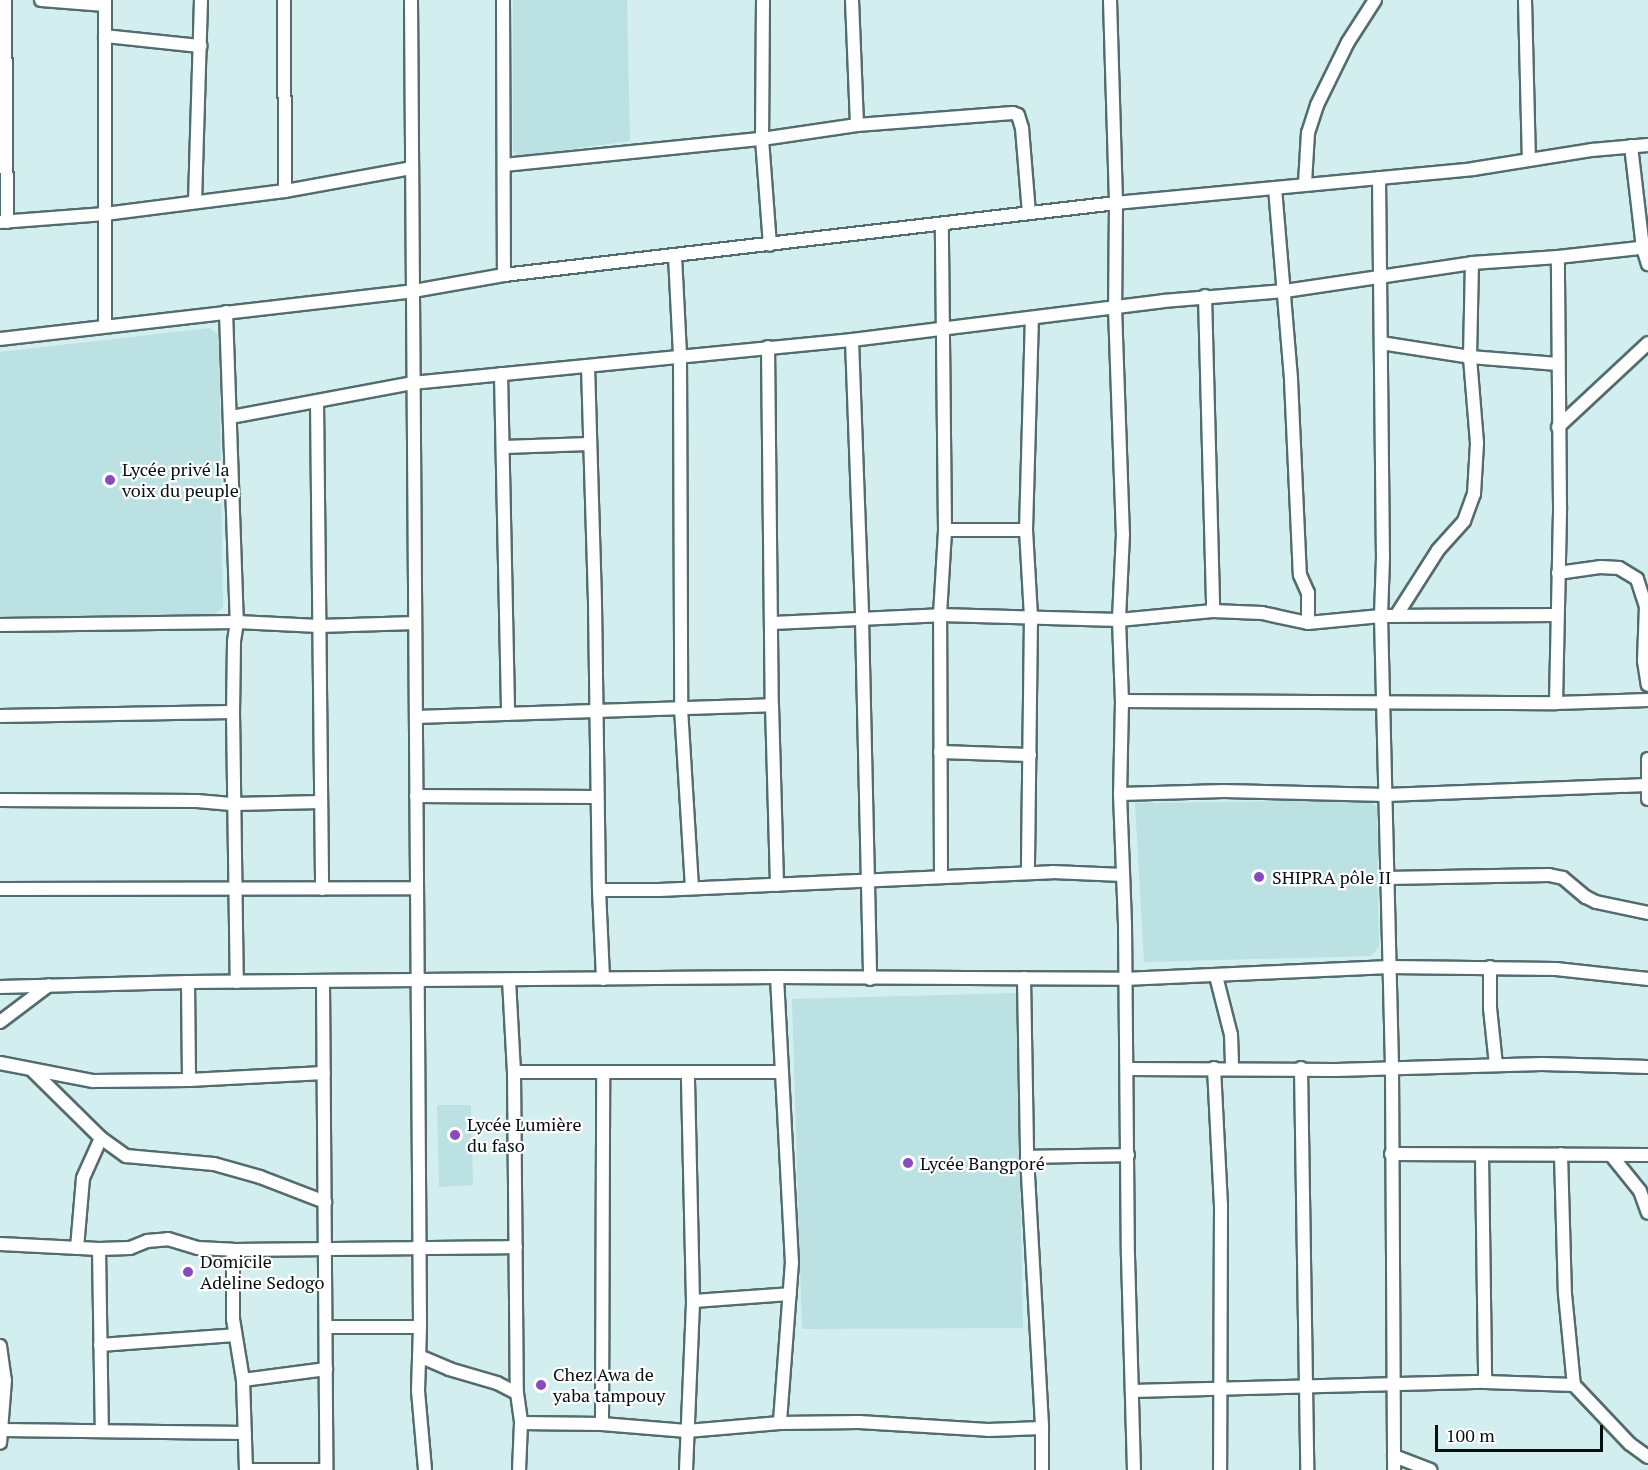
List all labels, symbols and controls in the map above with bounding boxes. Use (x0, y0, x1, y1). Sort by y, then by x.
place label: Lycée privé la voix du peuple (122, 459, 239, 502)
marker: Lycée privé la voix du peuple (103, 473, 117, 487)
place label: SHIPRA pôle II (1272, 866, 1392, 888)
marker: SHIPRA pôle II (1250, 868, 1268, 886)
place label: Lycée Lumière du faso (467, 1114, 582, 1156)
marker: Lycée Lumière du faso (448, 1128, 462, 1142)
place label: Lycée Bangporé (920, 1152, 1045, 1174)
marker: Lycée Bangporé (901, 1156, 915, 1170)
place label: Domicile Adeline Sedogo (200, 1251, 324, 1294)
marker: Domicile Adeline Sedogo (181, 1265, 195, 1279)
place label: Chez Awa de yaba tampouy (553, 1364, 665, 1406)
marker: Chez Awa de yaba tampouy (534, 1378, 548, 1392)
scale bar (1438, 1413, 1606, 1451)
text: 100 m (1446, 1423, 1495, 1447)

